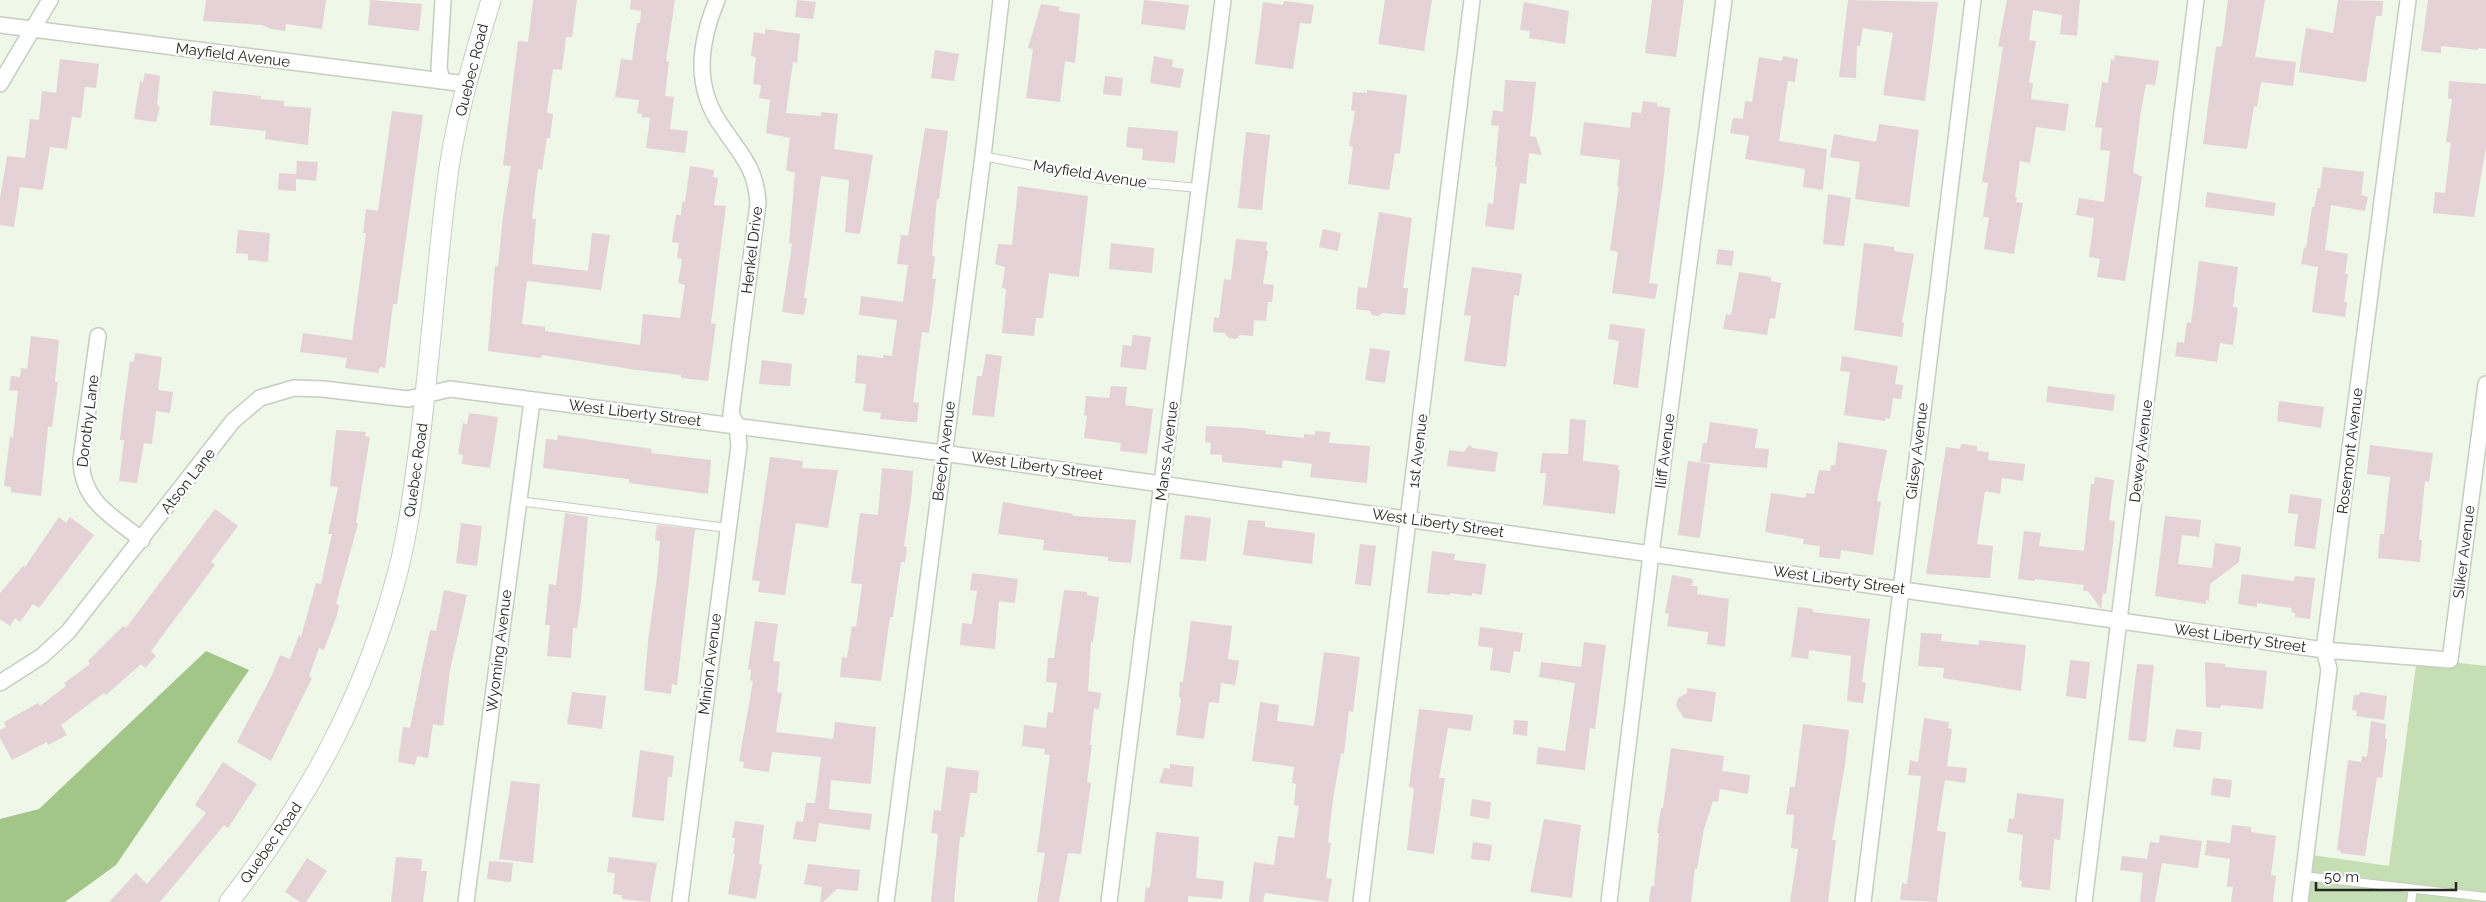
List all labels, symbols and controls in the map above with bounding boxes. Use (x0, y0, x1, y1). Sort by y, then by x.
street label: Quebec Road (452, 22, 492, 118)
street label: Mayfield Avenue (175, 39, 291, 71)
street label: Mayfield Avenue (1032, 156, 1148, 192)
street label: Henkel Drive (738, 205, 766, 295)
street label: Dorothy Lane (73, 374, 103, 468)
street label: Rosemont Avenue (2333, 387, 2367, 515)
street label: West Liberty Street (568, 396, 702, 430)
street label: Dewey Avenue (2126, 398, 2156, 503)
street label: Beech Avenue (929, 400, 959, 502)
street label: Manss Avenue (1152, 400, 1182, 502)
street label: Gilsey Avenue (1902, 401, 1932, 501)
street label: Iliff Avenue (1651, 412, 1679, 490)
street label: 1st Avenue (1405, 413, 1432, 489)
street label: Quebec Road (400, 422, 432, 518)
street label: Atson Lane (157, 445, 219, 517)
street label: West Liberty Street (970, 448, 1104, 484)
street label: Sliker Avenue (2449, 504, 2479, 600)
street label: West Liberty Street (1371, 505, 1505, 541)
street label: West Liberty Street (1772, 562, 1906, 598)
street label: Wyoming Avenue (483, 588, 515, 713)
street label: Minion Avenue (695, 612, 725, 716)
street label: West Liberty Street (2173, 620, 2307, 656)
street label: Quebec Road (236, 799, 306, 887)
scale bar (2316, 860, 2456, 892)
text: 50 m (2324, 868, 2359, 886)

